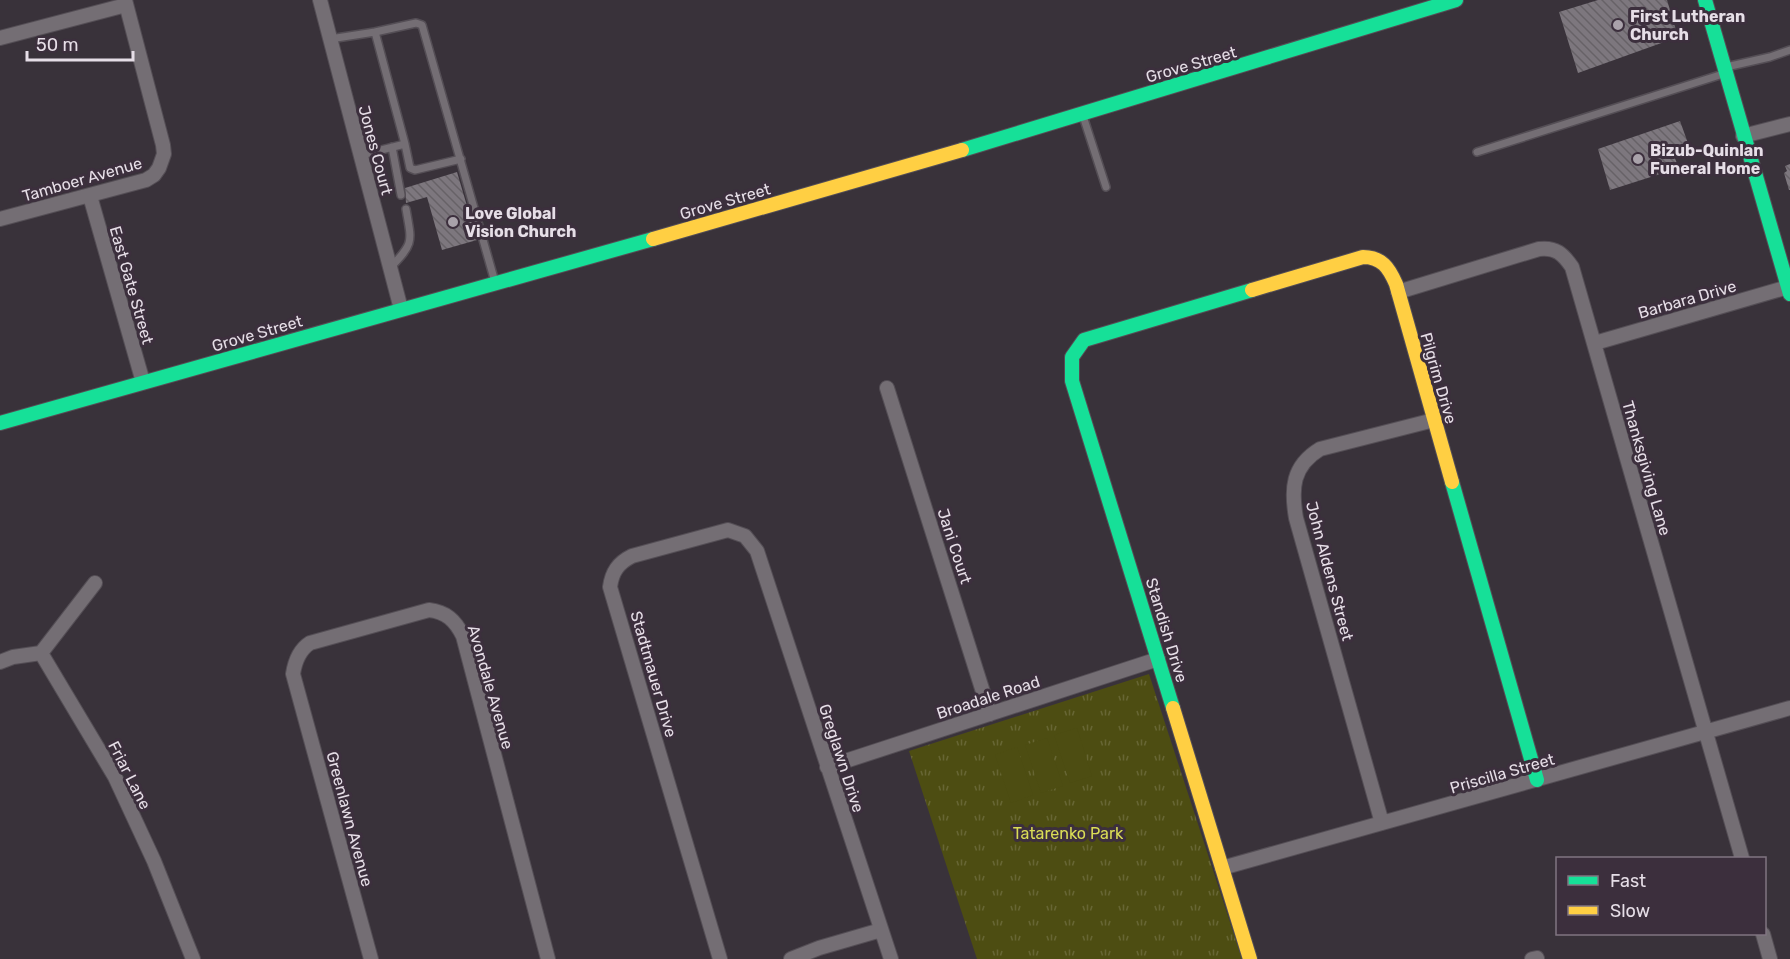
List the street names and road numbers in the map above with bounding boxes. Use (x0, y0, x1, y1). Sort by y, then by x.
street label: Grove Street (1144, 42, 1239, 86)
street label: Jones Court (354, 103, 397, 197)
street label: Tamboer Avenue (20, 153, 144, 206)
street label: Grove Street (678, 179, 773, 223)
street label: East Gate Street (106, 224, 157, 346)
street label: Barbara Drive (1636, 276, 1738, 323)
street label: Grove Street (210, 311, 305, 355)
street label: Pilgrim Drive (1416, 330, 1461, 426)
street label: Thanksgiving Lane (1618, 399, 1675, 538)
street label: John Aldens Street (1302, 499, 1357, 643)
street label: Jani Court (933, 506, 976, 586)
street label: Standish Drive (1142, 576, 1191, 685)
street label: Stadtmauer Drive (626, 609, 681, 740)
street label: Avondale Avenue (464, 623, 517, 752)
street label: Broadale Road (934, 672, 1042, 723)
street label: Greglawn Drive (815, 701, 868, 815)
street label: Friar Lane (104, 738, 155, 813)
street label: Greenlawn Avenue (322, 749, 377, 889)
street label: Priscilla Street (1448, 749, 1557, 797)

